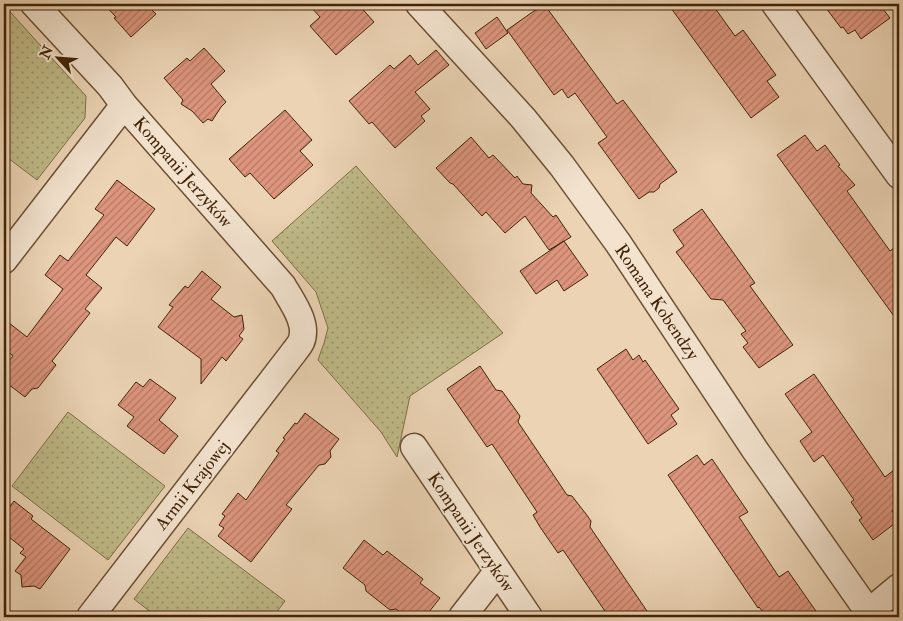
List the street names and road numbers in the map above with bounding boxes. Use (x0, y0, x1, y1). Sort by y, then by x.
street label: Kompanii Jerzyków (128, 112, 238, 233)
street label: Romana Kobendzy (609, 240, 705, 366)
street label: Armii Krajowej (150, 436, 235, 536)
street label: Kompanii Jerzyków (422, 468, 520, 597)

